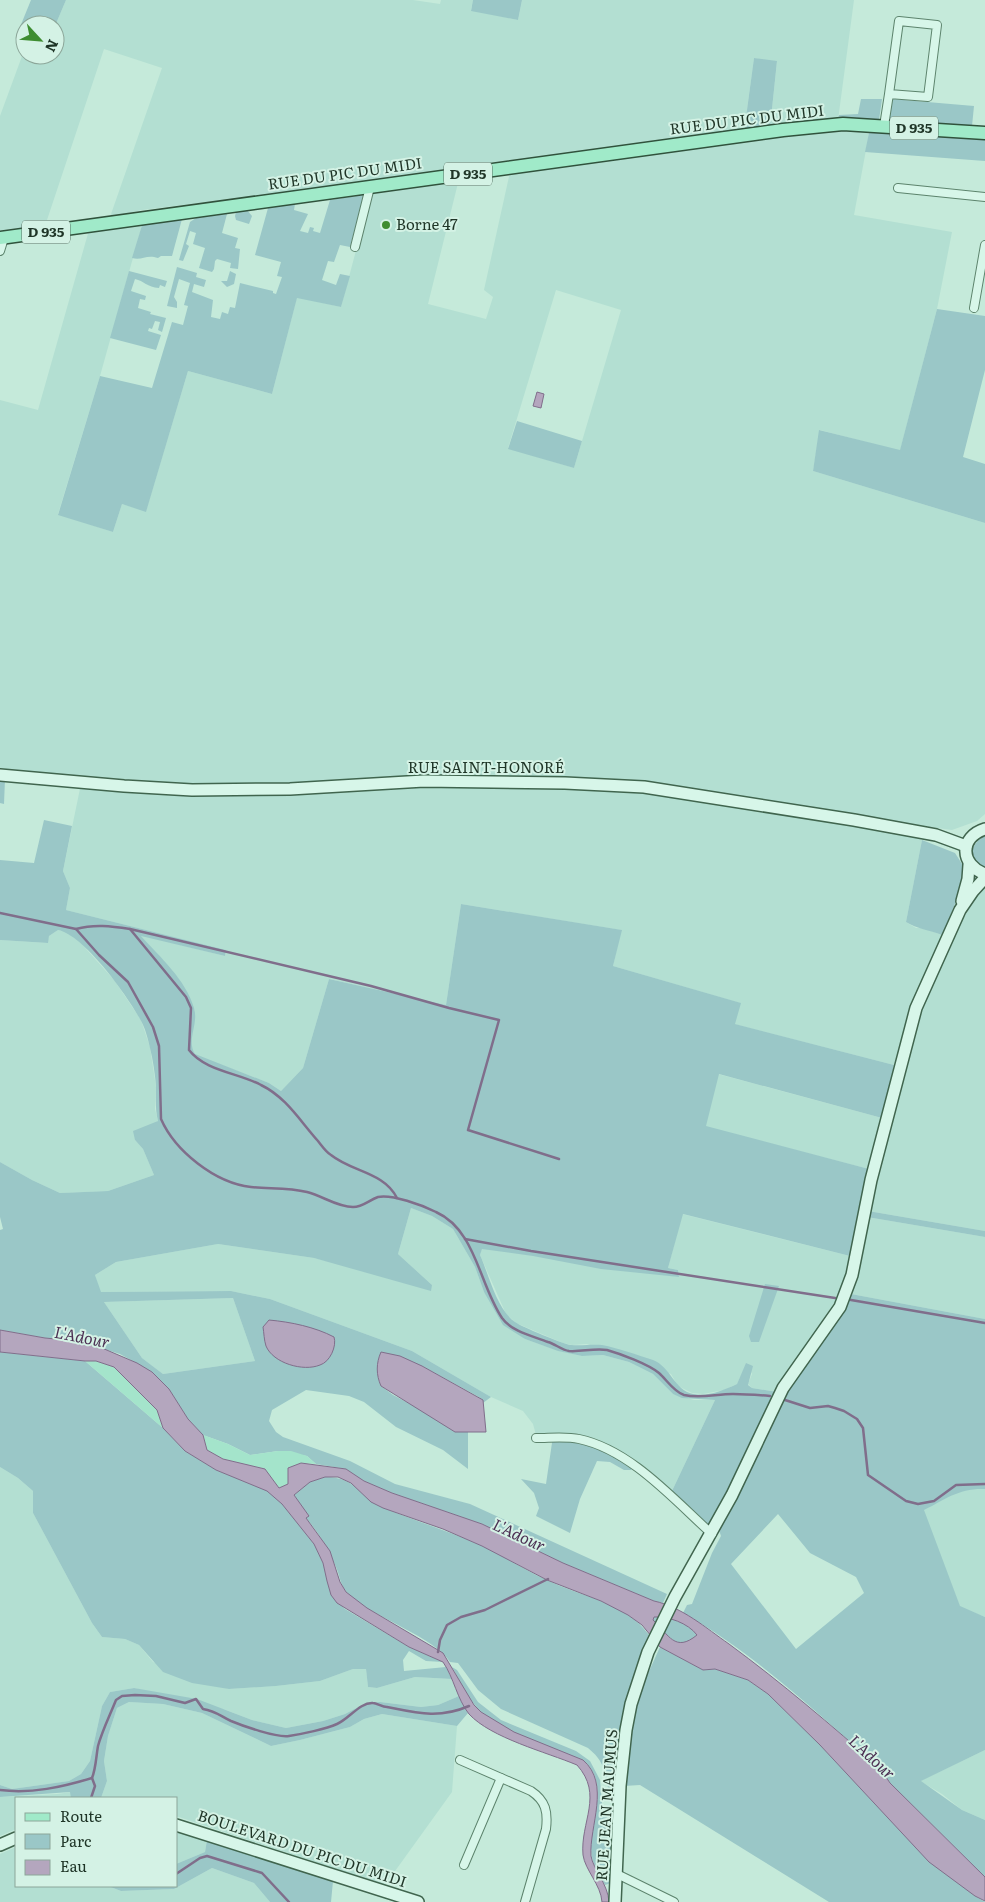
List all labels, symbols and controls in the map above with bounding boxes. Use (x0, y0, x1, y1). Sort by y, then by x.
north arrow (15, 15, 65, 65)
text: N (41, 36, 64, 56)
street label: RUE DU PIC DU MIDI (668, 98, 825, 139)
road number: D 935 (890, 116, 938, 140)
street label: RUE DU PIC DU MIDI (266, 150, 423, 195)
road number: D 935 (444, 162, 492, 185)
place label: Borne 47 (396, 212, 458, 235)
marker: Borne 47 (380, 219, 392, 231)
road number: D 935 (22, 220, 70, 243)
street label: RUE SAINT-HONORÉ (408, 755, 564, 778)
water label: L'Adour (52, 1319, 112, 1353)
water label: L'Adour (489, 1511, 550, 1557)
street label: RUE JEAN MAUMUS (589, 1728, 622, 1882)
water label: L'Adour (844, 1728, 901, 1784)
legend (15, 1797, 178, 1887)
street label: BOULEVARD DU PIC DU MIDI (195, 1803, 410, 1892)
text: Route (60, 1804, 102, 1827)
text: Parc (60, 1829, 92, 1852)
text: Eau (60, 1854, 87, 1877)

